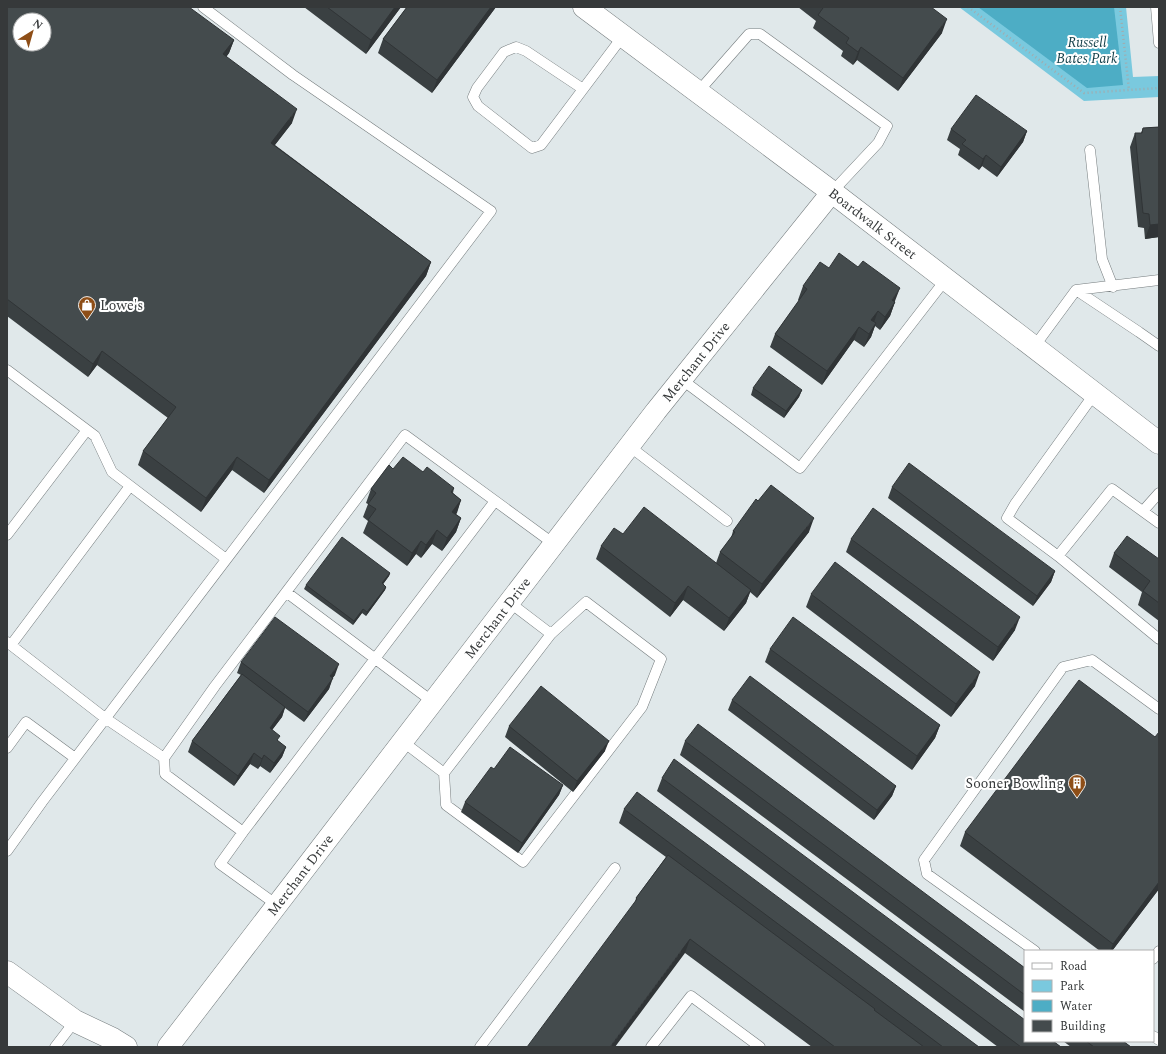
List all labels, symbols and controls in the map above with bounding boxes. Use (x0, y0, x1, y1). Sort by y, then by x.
north arrow (12, 12, 52, 52)
text: N (29, 15, 46, 34)
park label: Russell Bates Park (1056, 32, 1118, 69)
street label: Boardwalk Street (824, 183, 921, 265)
shop icon: Lowe's (77, 295, 97, 320)
place label: Lowe's (100, 295, 143, 316)
street label: Merchant Drive (657, 317, 735, 407)
street label: Merchant Drive (459, 572, 536, 664)
place label: Sooner Bowling (965, 773, 1064, 794)
building icon: Sooner Bowling (1067, 773, 1087, 798)
street label: Merchant Drive (262, 830, 339, 921)
legend (1024, 950, 1154, 1042)
text: Road (1060, 957, 1087, 976)
text: Park (1060, 977, 1085, 996)
text: Water (1060, 997, 1092, 1016)
text: Building (1060, 1017, 1106, 1036)

